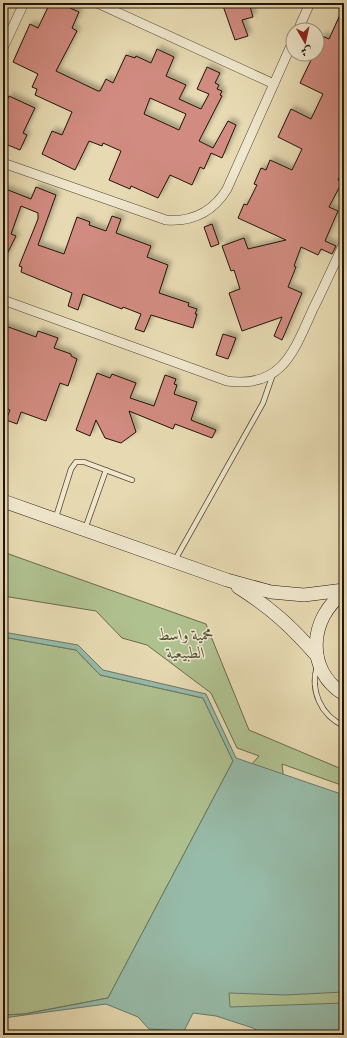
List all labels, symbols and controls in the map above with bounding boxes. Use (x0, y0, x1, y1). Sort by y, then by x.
north arrow (285, 22, 325, 62)
text: ش (300, 43, 313, 59)
park label: محمية واسط الطبيعية (158, 625, 214, 663)

